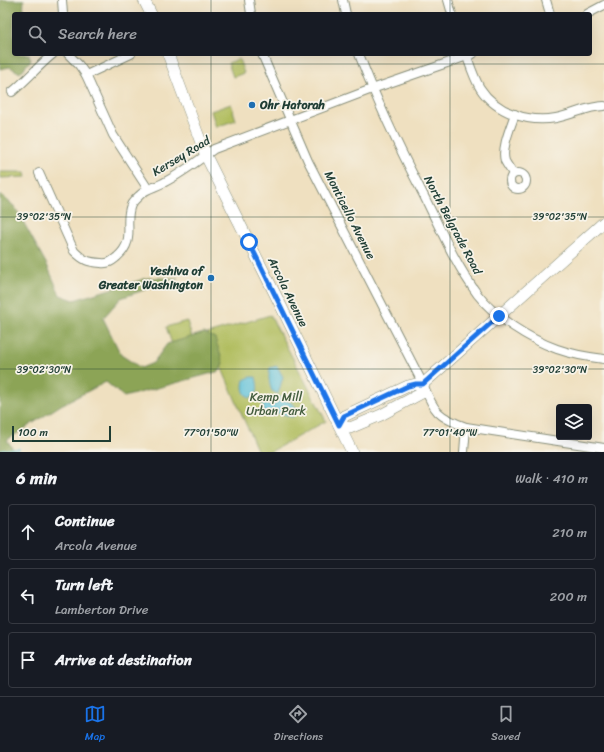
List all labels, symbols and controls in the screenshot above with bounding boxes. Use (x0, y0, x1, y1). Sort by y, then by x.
search box (12, 12, 592, 56)
text: Search here (58, 21, 137, 47)
icon: search (26, 23, 48, 45)
place label: Ohr Hatorah (259, 94, 326, 116)
marker: Ohr Hatorah (247, 100, 257, 110)
street label: Kersey Road (148, 129, 216, 182)
street label: Monticello Avenue (318, 167, 382, 263)
street label: North Belgrade Road (418, 171, 489, 279)
text: 39°02'35"N (17, 208, 71, 226)
text: 39°02'35"N (533, 208, 587, 226)
route start (240, 233, 258, 251)
street label: Arcola Avenue (261, 252, 314, 331)
place label: Yeshiva of Greater Washington (98, 260, 205, 296)
marker: Yeshiva of Greater Washington (206, 273, 216, 283)
route end (490, 307, 508, 325)
text: 39°02'30"N (17, 361, 71, 379)
text: 39°02'30"N (533, 361, 587, 379)
park label: Kemp Mill Urban Park (246, 386, 306, 422)
map controls (556, 404, 592, 440)
button: layers (556, 404, 592, 440)
text: 100 m (18, 423, 48, 442)
scale bar (12, 424, 111, 443)
text: 77°01'50"W (184, 424, 238, 442)
text: 77°01'40"W (423, 424, 478, 442)
text: 6 min (16, 463, 57, 493)
text: Walk · 410 m (515, 467, 588, 490)
text: Continue (55, 508, 115, 534)
icon: ahead (17, 521, 39, 543)
text: 210 m (552, 521, 587, 544)
text: Arcola Avenue (55, 534, 137, 557)
text: Turn left (55, 572, 113, 598)
icon: left (17, 585, 39, 607)
text: 200 m (550, 585, 587, 608)
text: Lamberton Drive (55, 598, 148, 621)
text: Arrive at destination (55, 647, 192, 673)
icon: arrive (17, 649, 39, 671)
tab: Map (84, 703, 106, 746)
tab: Directions (274, 703, 323, 746)
tab: Saved (491, 703, 520, 746)

